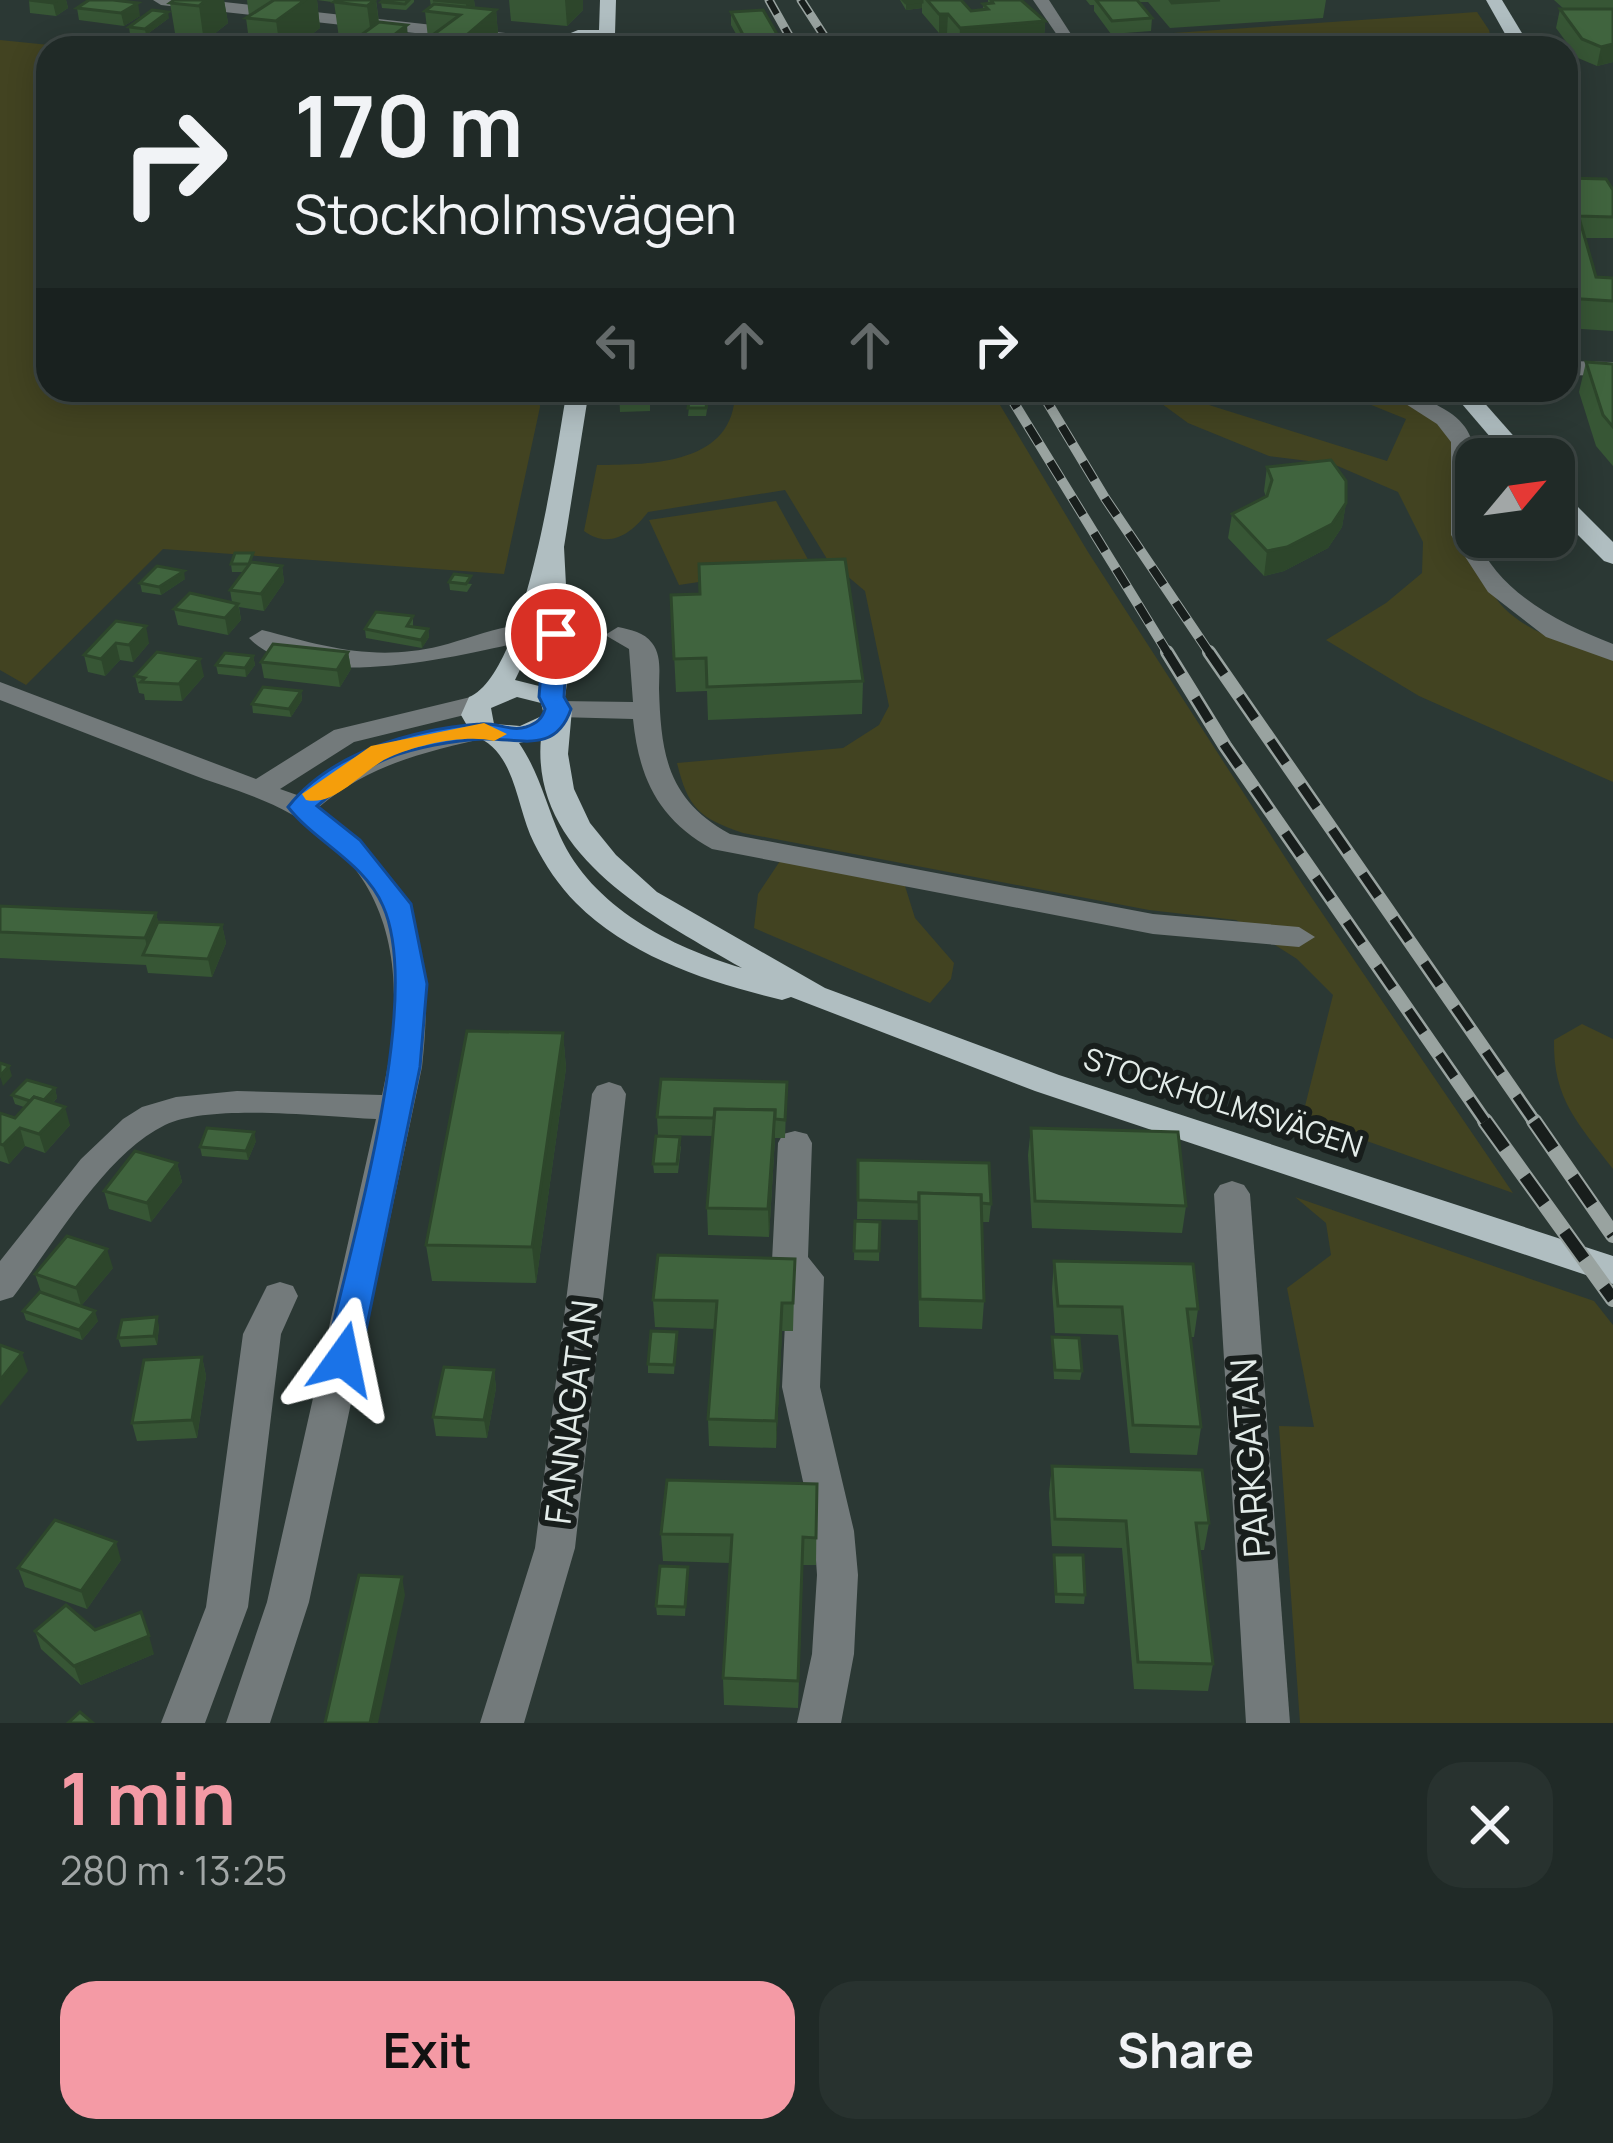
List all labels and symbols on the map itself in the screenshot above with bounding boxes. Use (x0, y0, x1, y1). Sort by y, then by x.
north arrow (1455, 438, 1575, 558)
pin (505, 583, 607, 685)
street label: STOCKHOLMSVÄGEN (1079, 1037, 1368, 1166)
position arrow (280, 1296, 406, 1422)
street label: FANNAGATAN (532, 1297, 609, 1527)
street label: PARKGATAN (1218, 1357, 1281, 1559)

